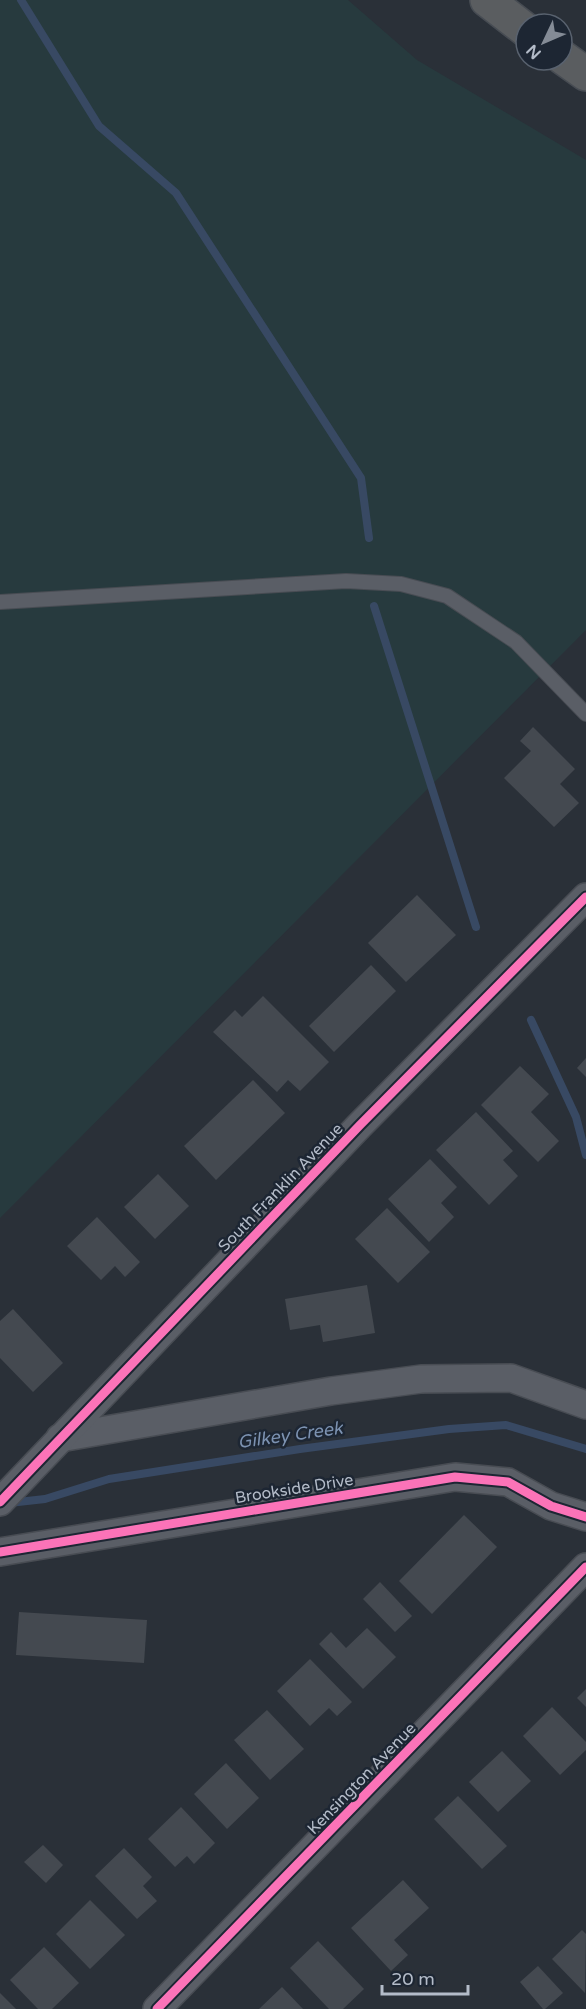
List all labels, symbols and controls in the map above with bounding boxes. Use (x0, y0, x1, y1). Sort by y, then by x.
north arrow (514, 12, 574, 72)
text: N (522, 40, 546, 63)
street label: South Franklin Avenue (214, 1119, 347, 1256)
water label: Gilkey Creek (236, 1417, 345, 1453)
street label: Brookside Drive (234, 1470, 355, 1508)
street label: Kensington Avenue (303, 1719, 420, 1839)
scale bar (382, 1958, 468, 1996)
text: 20 m (391, 1968, 435, 1990)

